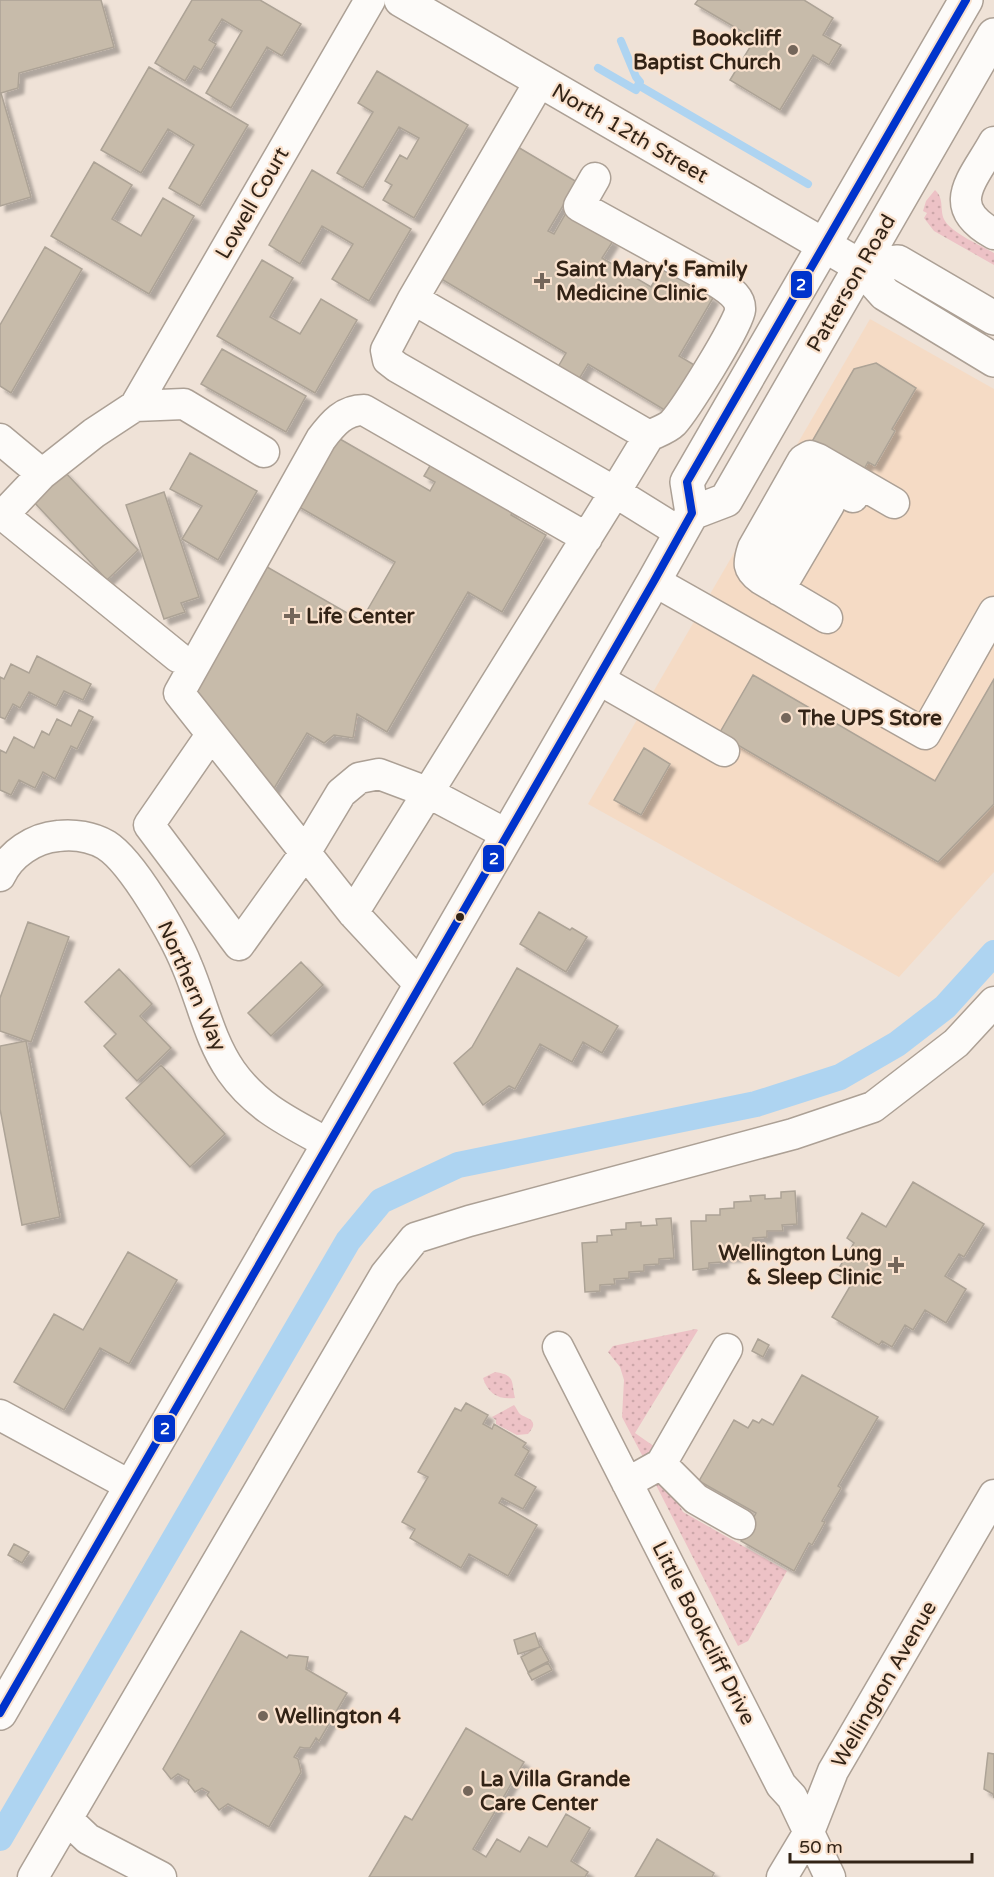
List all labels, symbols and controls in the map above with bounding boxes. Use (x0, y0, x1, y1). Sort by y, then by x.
place label: Bookcliff Baptist Church (633, 26, 782, 75)
marker: Bookcliff Baptist Church (786, 43, 800, 57)
street label: North 12th Street (547, 79, 712, 188)
street label: Lowell Court (210, 143, 294, 264)
street label: Patterson Road (802, 210, 901, 357)
place label: Saint Mary's Family Medicine Clinic (556, 257, 748, 306)
line badge: 2 (790, 270, 813, 299)
marker: Saint Mary's Family Medicine Clinic (533, 272, 551, 290)
text: 2 (796, 275, 806, 295)
place label: Life Center (306, 604, 416, 629)
marker: Life Center (283, 607, 301, 625)
place label: The UPS Store (797, 706, 942, 731)
marker: The UPS Store (779, 711, 793, 725)
line badge: 2 (482, 844, 505, 873)
text: 2 (489, 849, 499, 869)
unlabelled marker (454, 911, 466, 923)
street label: Northern Way (152, 917, 231, 1055)
place label: Wellington Lung & Sleep Clinic (718, 1241, 882, 1290)
marker: Wellington Lung & Sleep Clinic (887, 1256, 905, 1274)
line badge: 2 (153, 1414, 176, 1443)
text: 2 (160, 1419, 170, 1439)
street label: Little Bookcliff Drive (647, 1537, 761, 1729)
street label: Wellington Avenue (827, 1597, 942, 1772)
place label: Wellington 4 (275, 1704, 401, 1729)
marker: Wellington 4 (256, 1709, 270, 1723)
place label: La Villa Grande Care Center (480, 1767, 630, 1816)
marker: La Villa Grande Care Center (461, 1784, 475, 1798)
scale bar (790, 1826, 972, 1864)
text: 50 m (799, 1836, 843, 1858)

